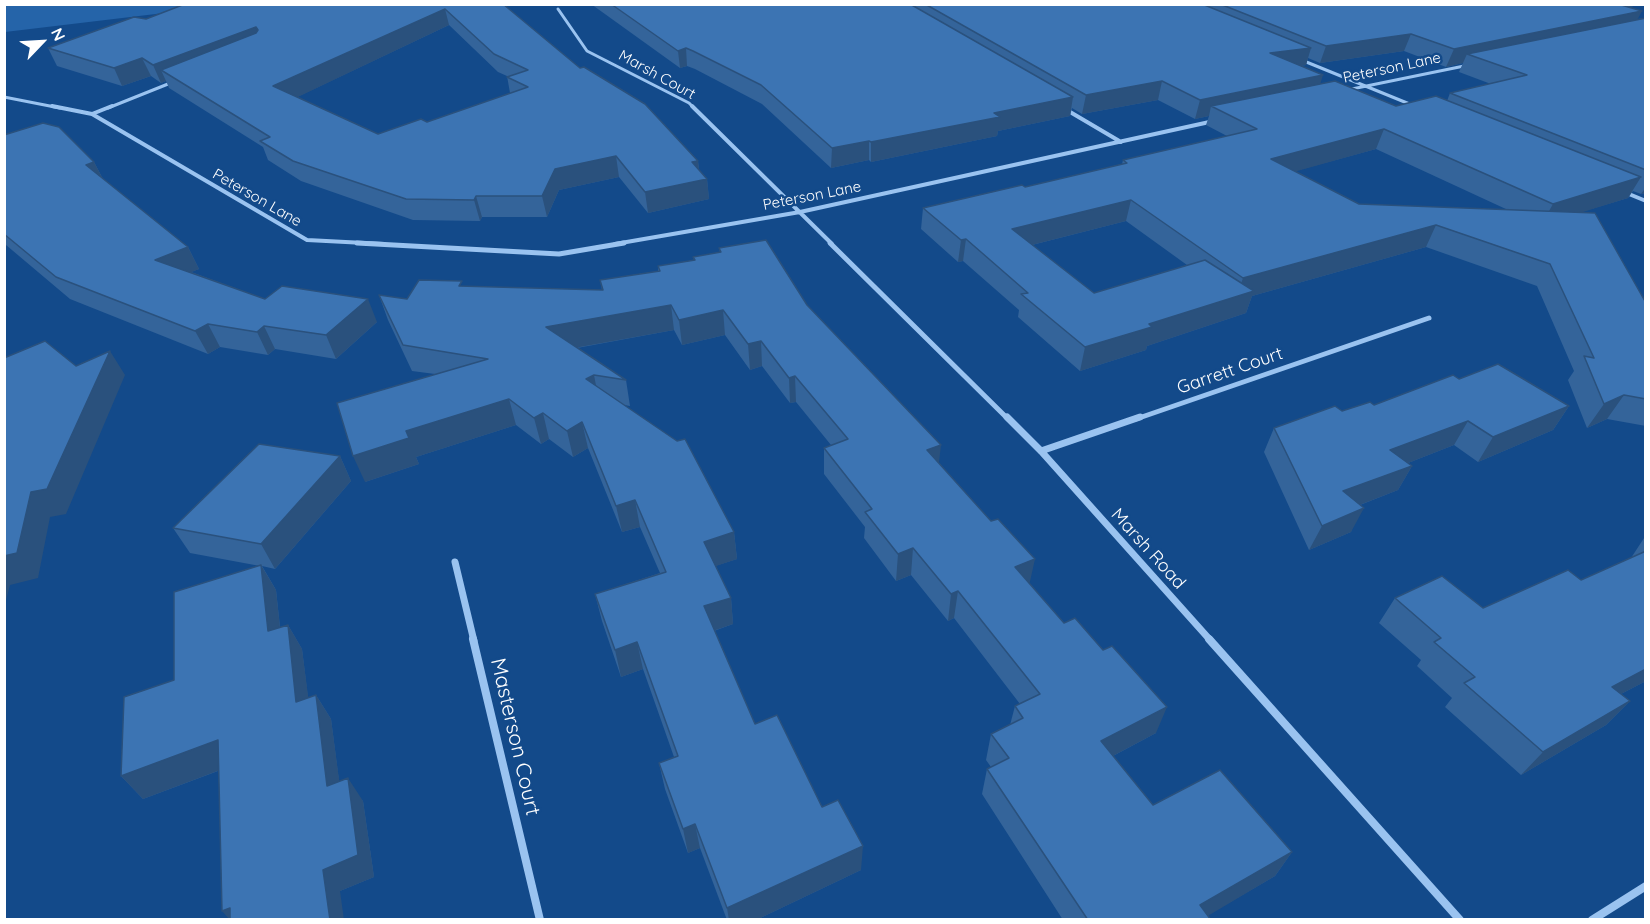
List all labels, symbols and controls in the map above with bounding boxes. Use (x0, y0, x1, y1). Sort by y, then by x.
north arrow (12, 12, 72, 72)
text: N (47, 25, 70, 44)
street label: Marsh Court (615, 46, 699, 104)
street label: Peterson Lane (1341, 49, 1443, 87)
street label: Peterson Lane (209, 165, 305, 231)
street label: Peterson Lane (761, 178, 863, 214)
street label: Garrett Court (1174, 343, 1286, 399)
street label: Marsh Road (1106, 504, 1190, 594)
street label: Masterson Court (485, 656, 545, 818)

